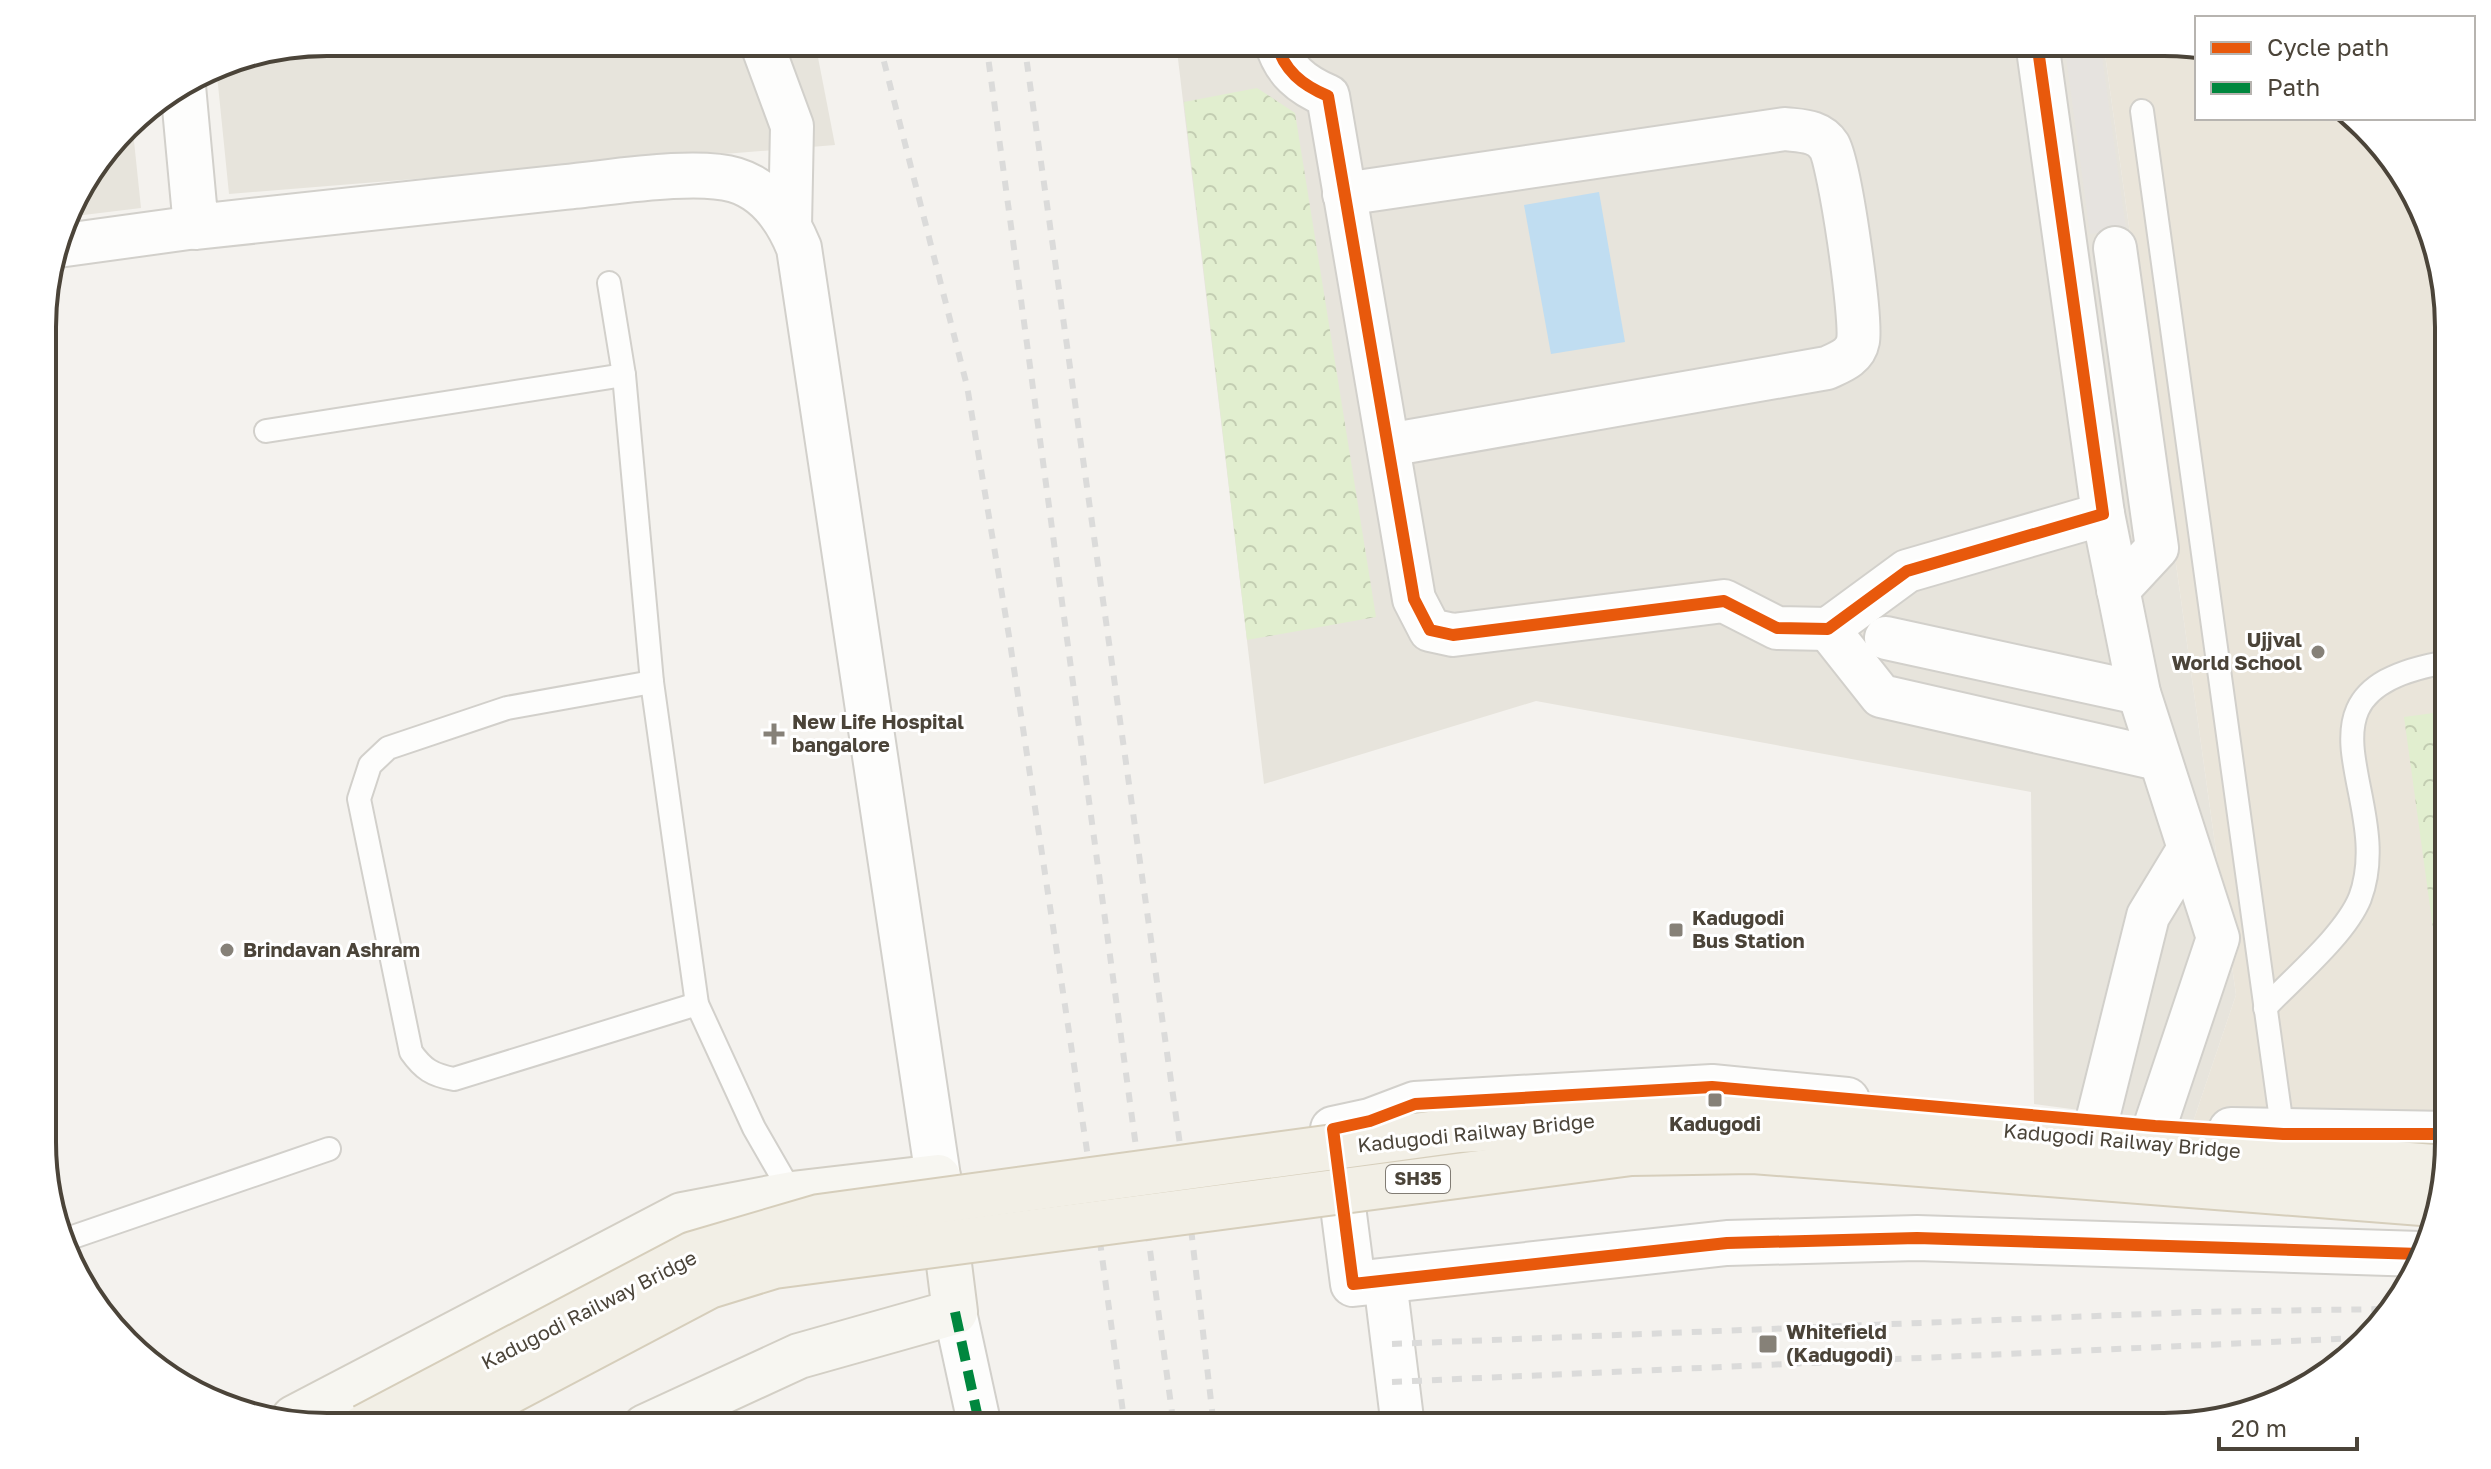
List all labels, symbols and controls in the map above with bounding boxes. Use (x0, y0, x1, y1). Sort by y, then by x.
legend (2195, 16, 2475, 120)
text: Cycle path (2267, 32, 2389, 61)
text: Path (2267, 72, 2320, 101)
place label: Ujjval World School (2172, 627, 2302, 674)
marker: Ujjval World School (2309, 643, 2327, 661)
place label: New Life Hospital bangalore (792, 709, 964, 756)
marker: New Life Hospital bangalore (763, 723, 785, 745)
place label: Kadugodi Bus Station (1692, 905, 1805, 952)
marker: Kadugodi Bus Station (1667, 921, 1685, 939)
place label: Brindavan Ashram (243, 937, 420, 961)
marker: Brindavan Ashram (218, 941, 236, 959)
marker: Kadugodi (1706, 1091, 1724, 1109)
street label: Kadugodi Railway Bridge (1356, 1108, 1596, 1156)
place label: Kadugodi (1669, 1111, 1761, 1135)
street label: Kadugodi Railway Bridge (2002, 1118, 2242, 1162)
road number: SH35 (1386, 1165, 1450, 1193)
street label: Kadugodi Railway Bridge (477, 1244, 700, 1374)
place label: Whitefield (Kadugodi) (1786, 1319, 1893, 1366)
marker: Whitefield (Kadugodi) (1757, 1333, 1779, 1355)
scale bar (2219, 1401, 2357, 1451)
text: 20 m (2231, 1413, 2287, 1442)

